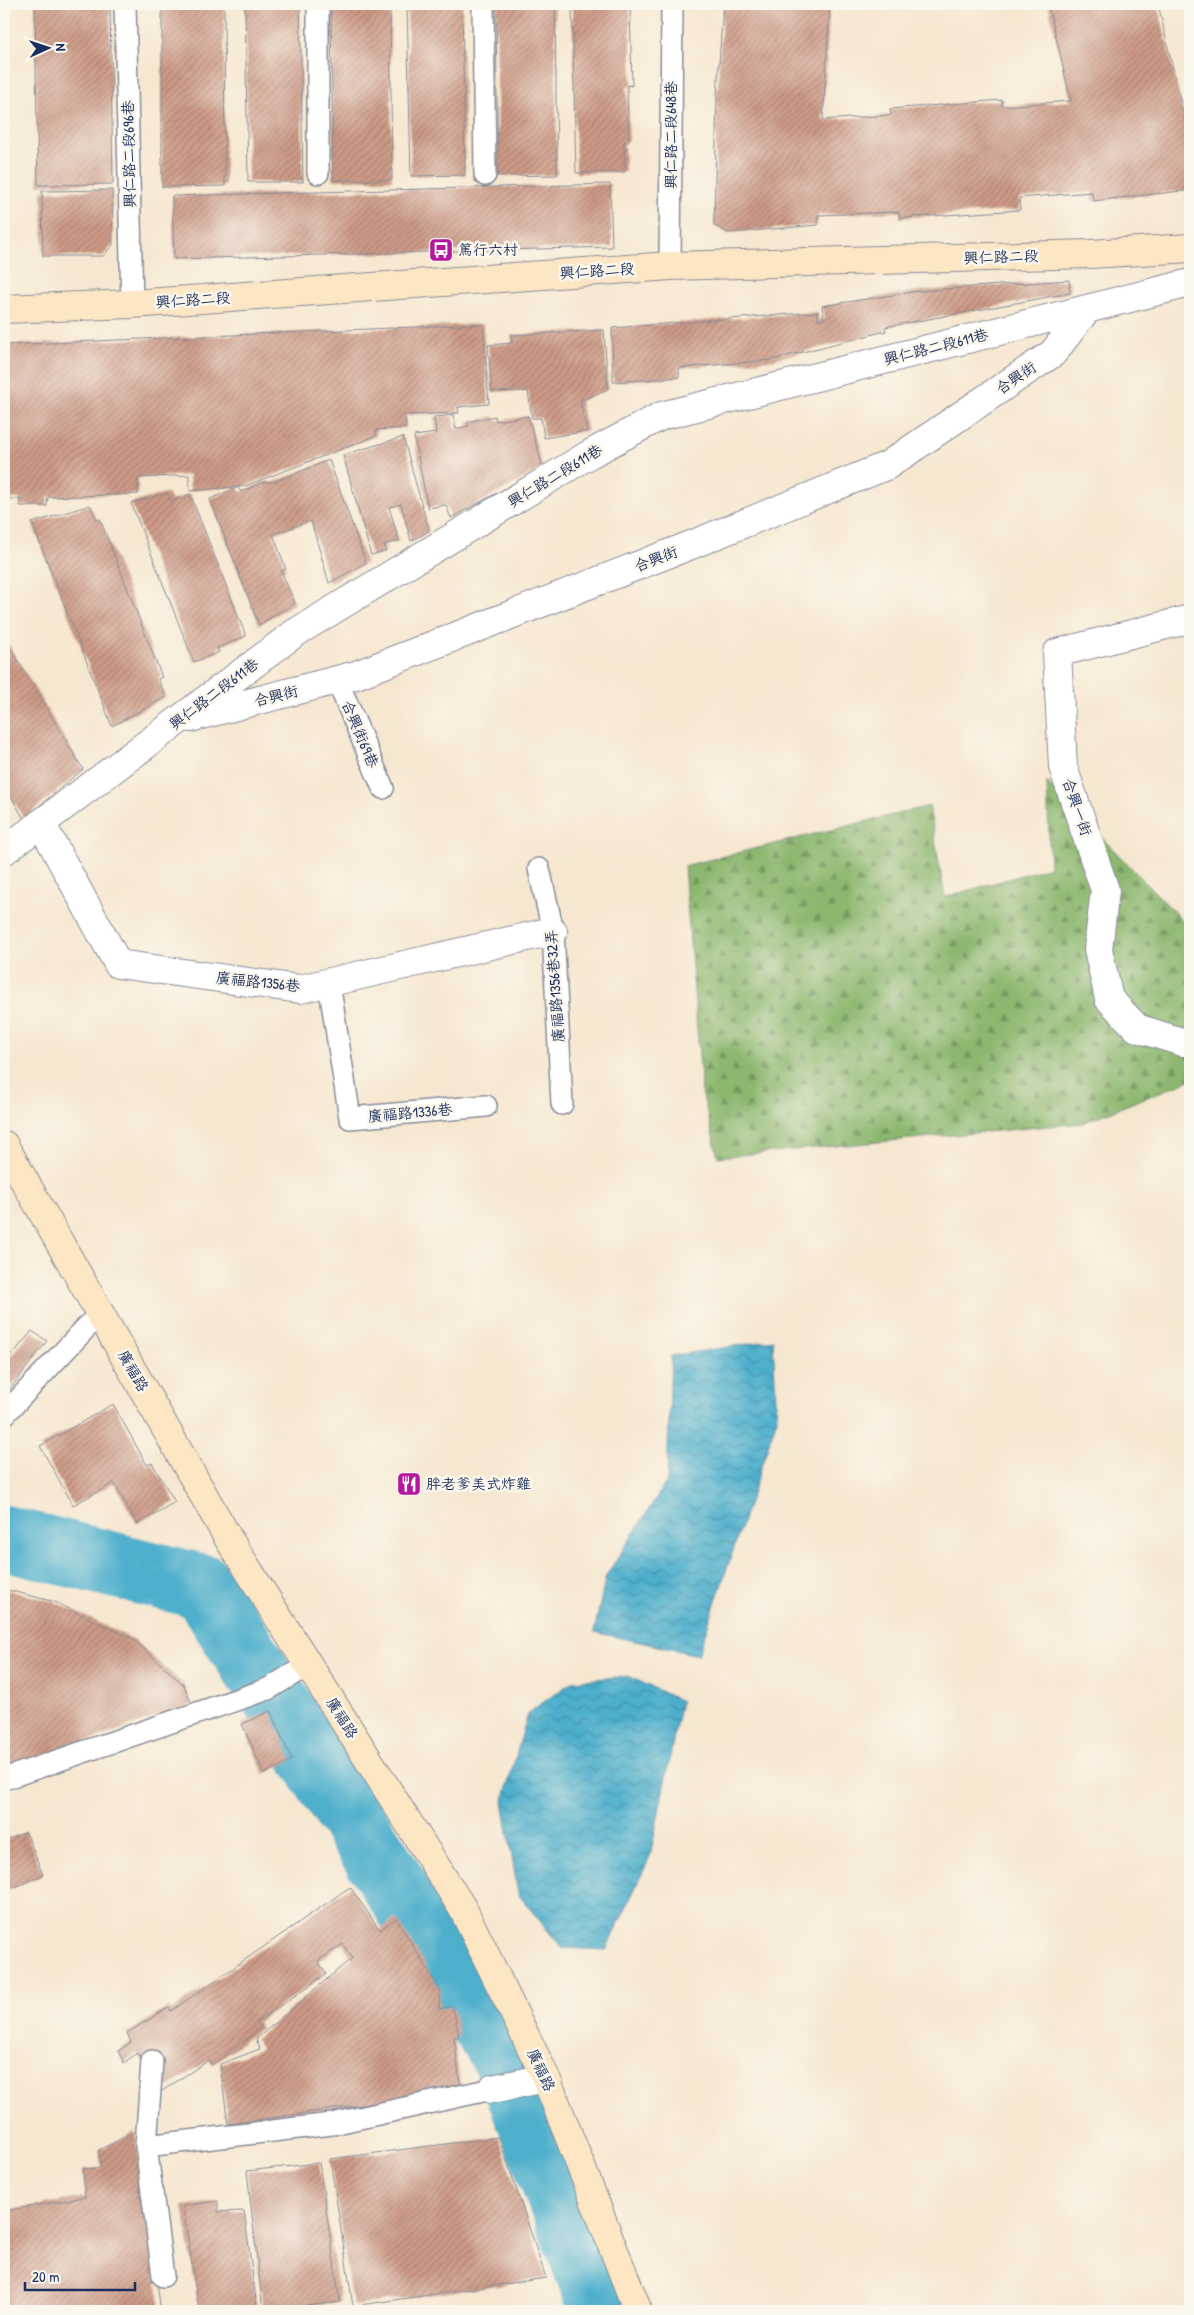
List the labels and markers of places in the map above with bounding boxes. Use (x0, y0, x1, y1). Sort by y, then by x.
bus stop icon: 篤行六村 (428, 237, 454, 263)
place label: 篤行六村 (458, 239, 518, 260)
restaurant icon: 胖老爹美式炸雞 (396, 1471, 422, 1497)
place label: 胖老爹美式炸雞 (426, 1473, 531, 1494)

